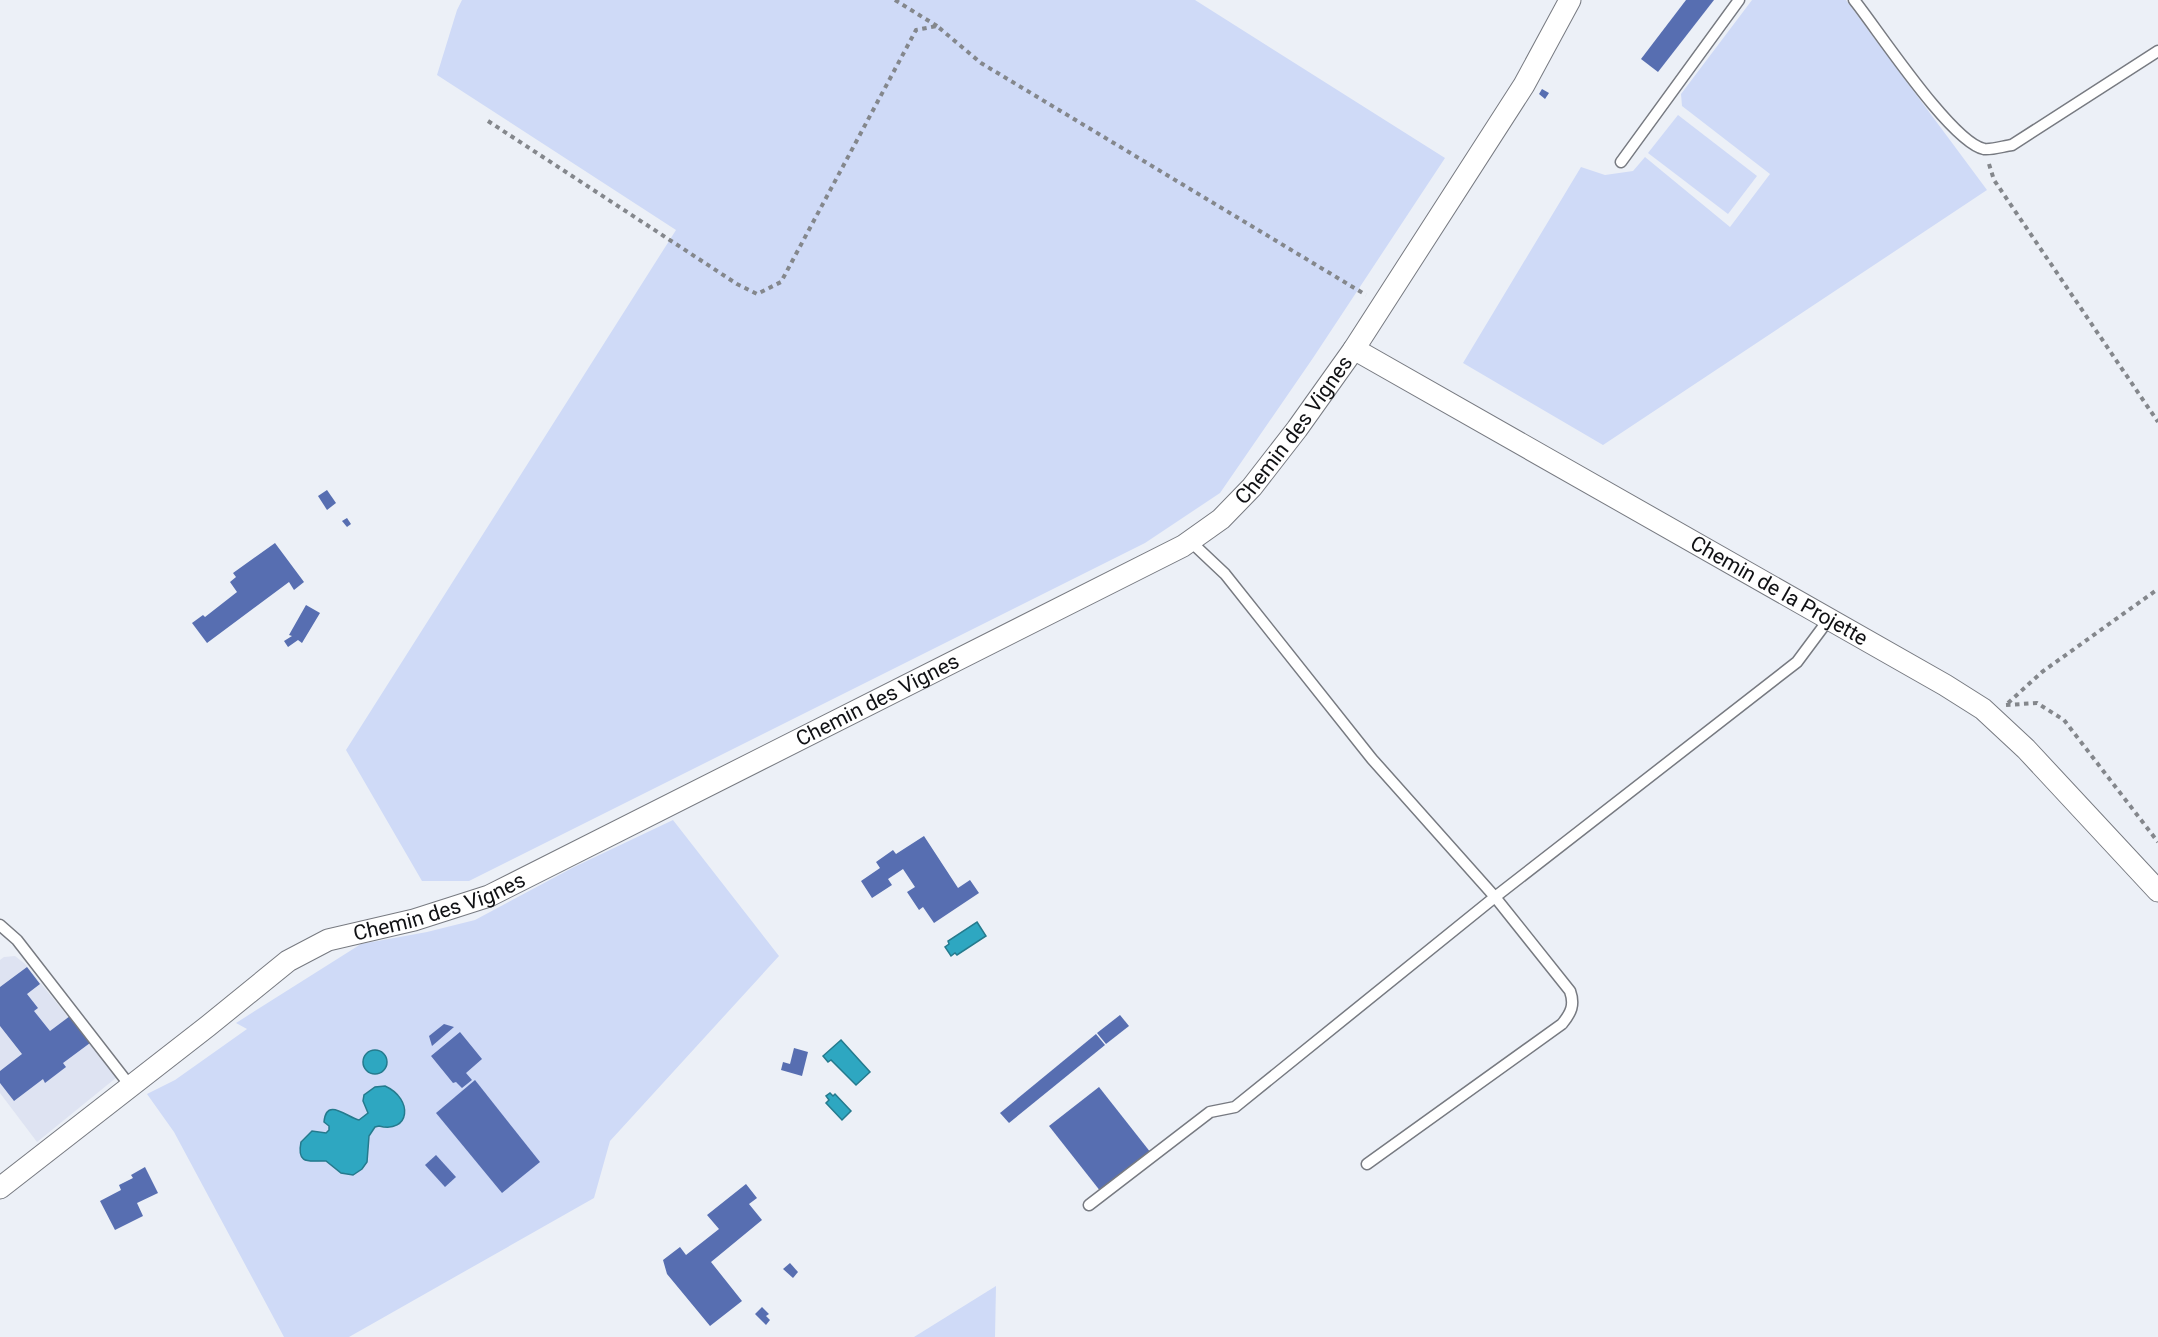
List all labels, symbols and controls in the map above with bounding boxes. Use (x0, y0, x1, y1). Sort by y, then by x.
street label: Chemin des Vignes (1230, 351, 1357, 509)
street label: Chemin de la Projette (1686, 531, 1872, 651)
street label: Chemin des Vignes (792, 649, 963, 751)
street label: Chemin des Vignes (351, 868, 529, 946)

